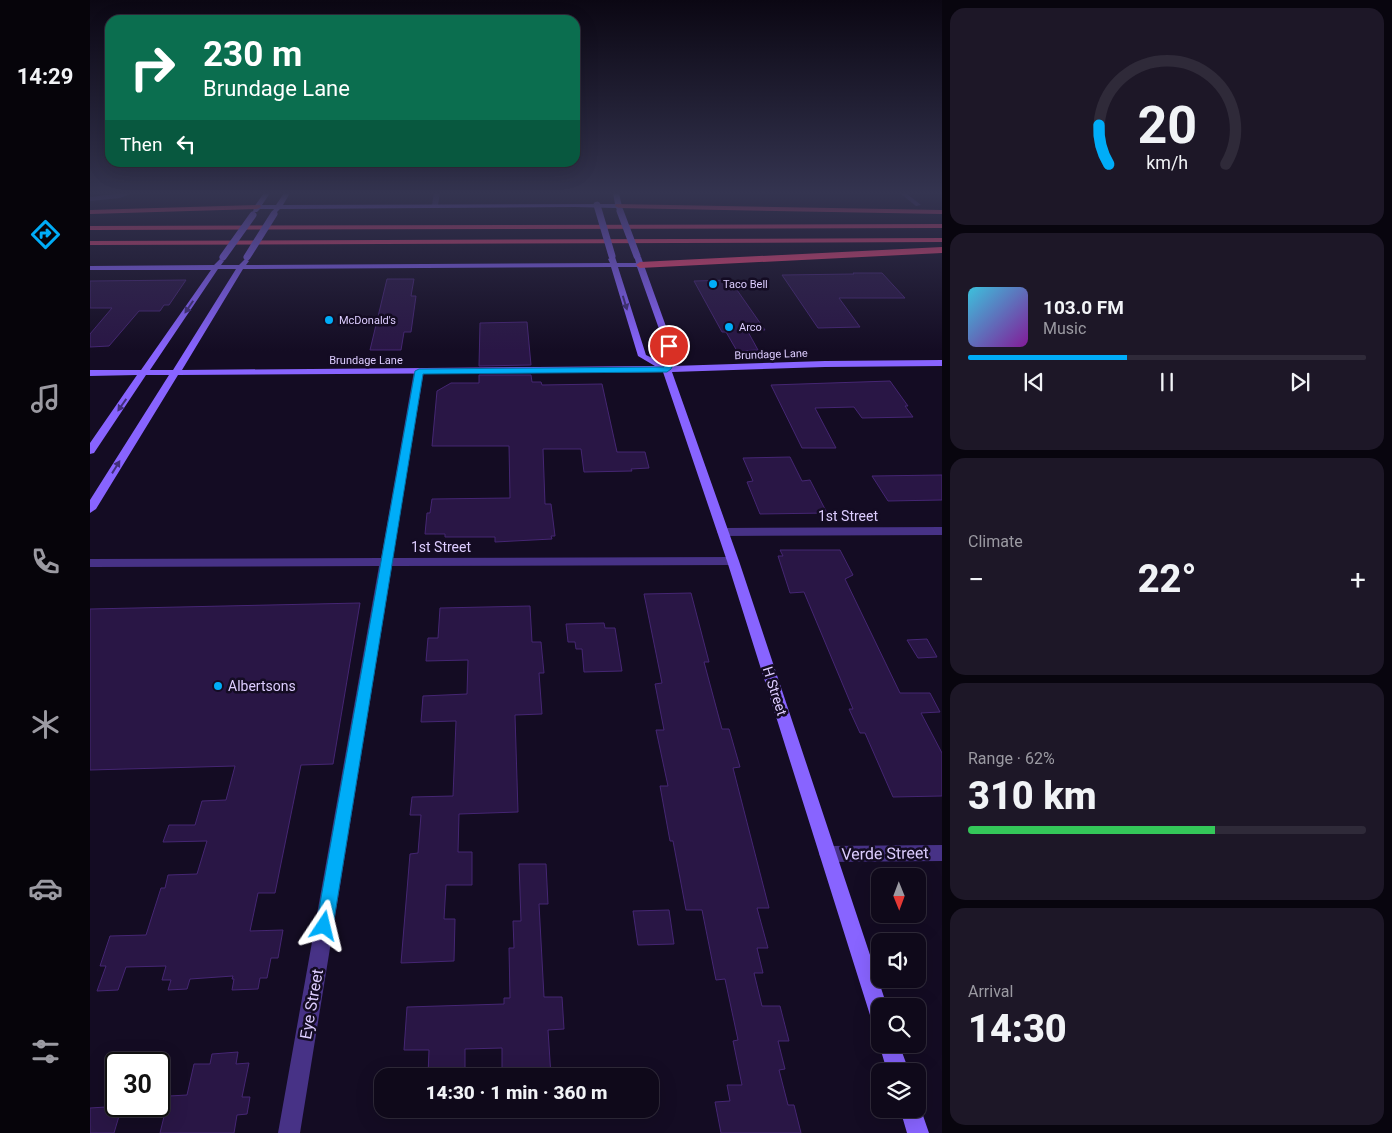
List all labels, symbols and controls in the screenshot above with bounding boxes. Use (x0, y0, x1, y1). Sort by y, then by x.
text: 230 m (203, 34, 302, 75)
icon: right (120, 35, 185, 100)
text: 14:29 (17, 64, 73, 89)
text: Brundage Lane (203, 76, 350, 101)
text: 20 (1137, 95, 1197, 156)
icon: left (172, 130, 200, 158)
text: Then (120, 133, 162, 156)
text: km/h (1146, 152, 1188, 173)
icon: directions (28, 217, 63, 252)
marker: Taco Bell (707, 278, 719, 290)
place label: Taco Bell (723, 278, 768, 291)
one-way arrow (622, 295, 630, 310)
text: 103.0 FM (1043, 296, 1124, 319)
one-way arrow (185, 300, 194, 314)
marker: McDonald's (323, 314, 335, 326)
place label: McDonald's (339, 314, 396, 327)
text: Music (1043, 319, 1086, 338)
marker: Arco (723, 321, 735, 333)
place label: Arco (739, 321, 762, 334)
pin (648, 325, 690, 367)
icon: arrive (655, 332, 683, 360)
street label: Brundage Lane (734, 347, 808, 362)
street label: Brundage Lane (329, 354, 403, 367)
icon: previous (1020, 368, 1048, 396)
icon: pause (1153, 368, 1181, 396)
icon: next (1286, 368, 1314, 396)
icon: music (28, 381, 63, 416)
one-way arrow (117, 398, 127, 412)
one-way arrow (111, 461, 121, 474)
street label: 1st Street (818, 508, 878, 524)
text: Climate (968, 532, 1023, 551)
street label: 1st Street (411, 539, 471, 555)
icon: phone (28, 544, 63, 579)
text: 22° (1138, 557, 1196, 601)
text: − (968, 563, 984, 596)
text: + (1350, 563, 1366, 596)
street label: H Street (760, 665, 791, 718)
place label: Albertsons (228, 678, 296, 694)
marker: Albertsons (212, 680, 224, 692)
icon: climate (28, 707, 63, 742)
text: Range · 62% (968, 749, 1055, 768)
text: 310 km (968, 774, 1097, 818)
street label: Verde Street (841, 843, 929, 864)
north arrow (871, 868, 926, 922)
map controls (871, 868, 926, 1118)
icon: car (28, 871, 63, 906)
position arrow (297, 899, 349, 951)
button: sound (871, 933, 926, 988)
street label: Eye Street (296, 967, 327, 1041)
text: Arrival (968, 982, 1013, 1001)
button: search (871, 998, 926, 1053)
text: 14:30 (968, 1007, 1067, 1051)
icon: filters (28, 1034, 63, 1069)
speed limit sign: 30 (105, 1052, 170, 1117)
button: layers (871, 1063, 926, 1118)
text: 14:30 · 1 min · 360 m (425, 1081, 608, 1104)

